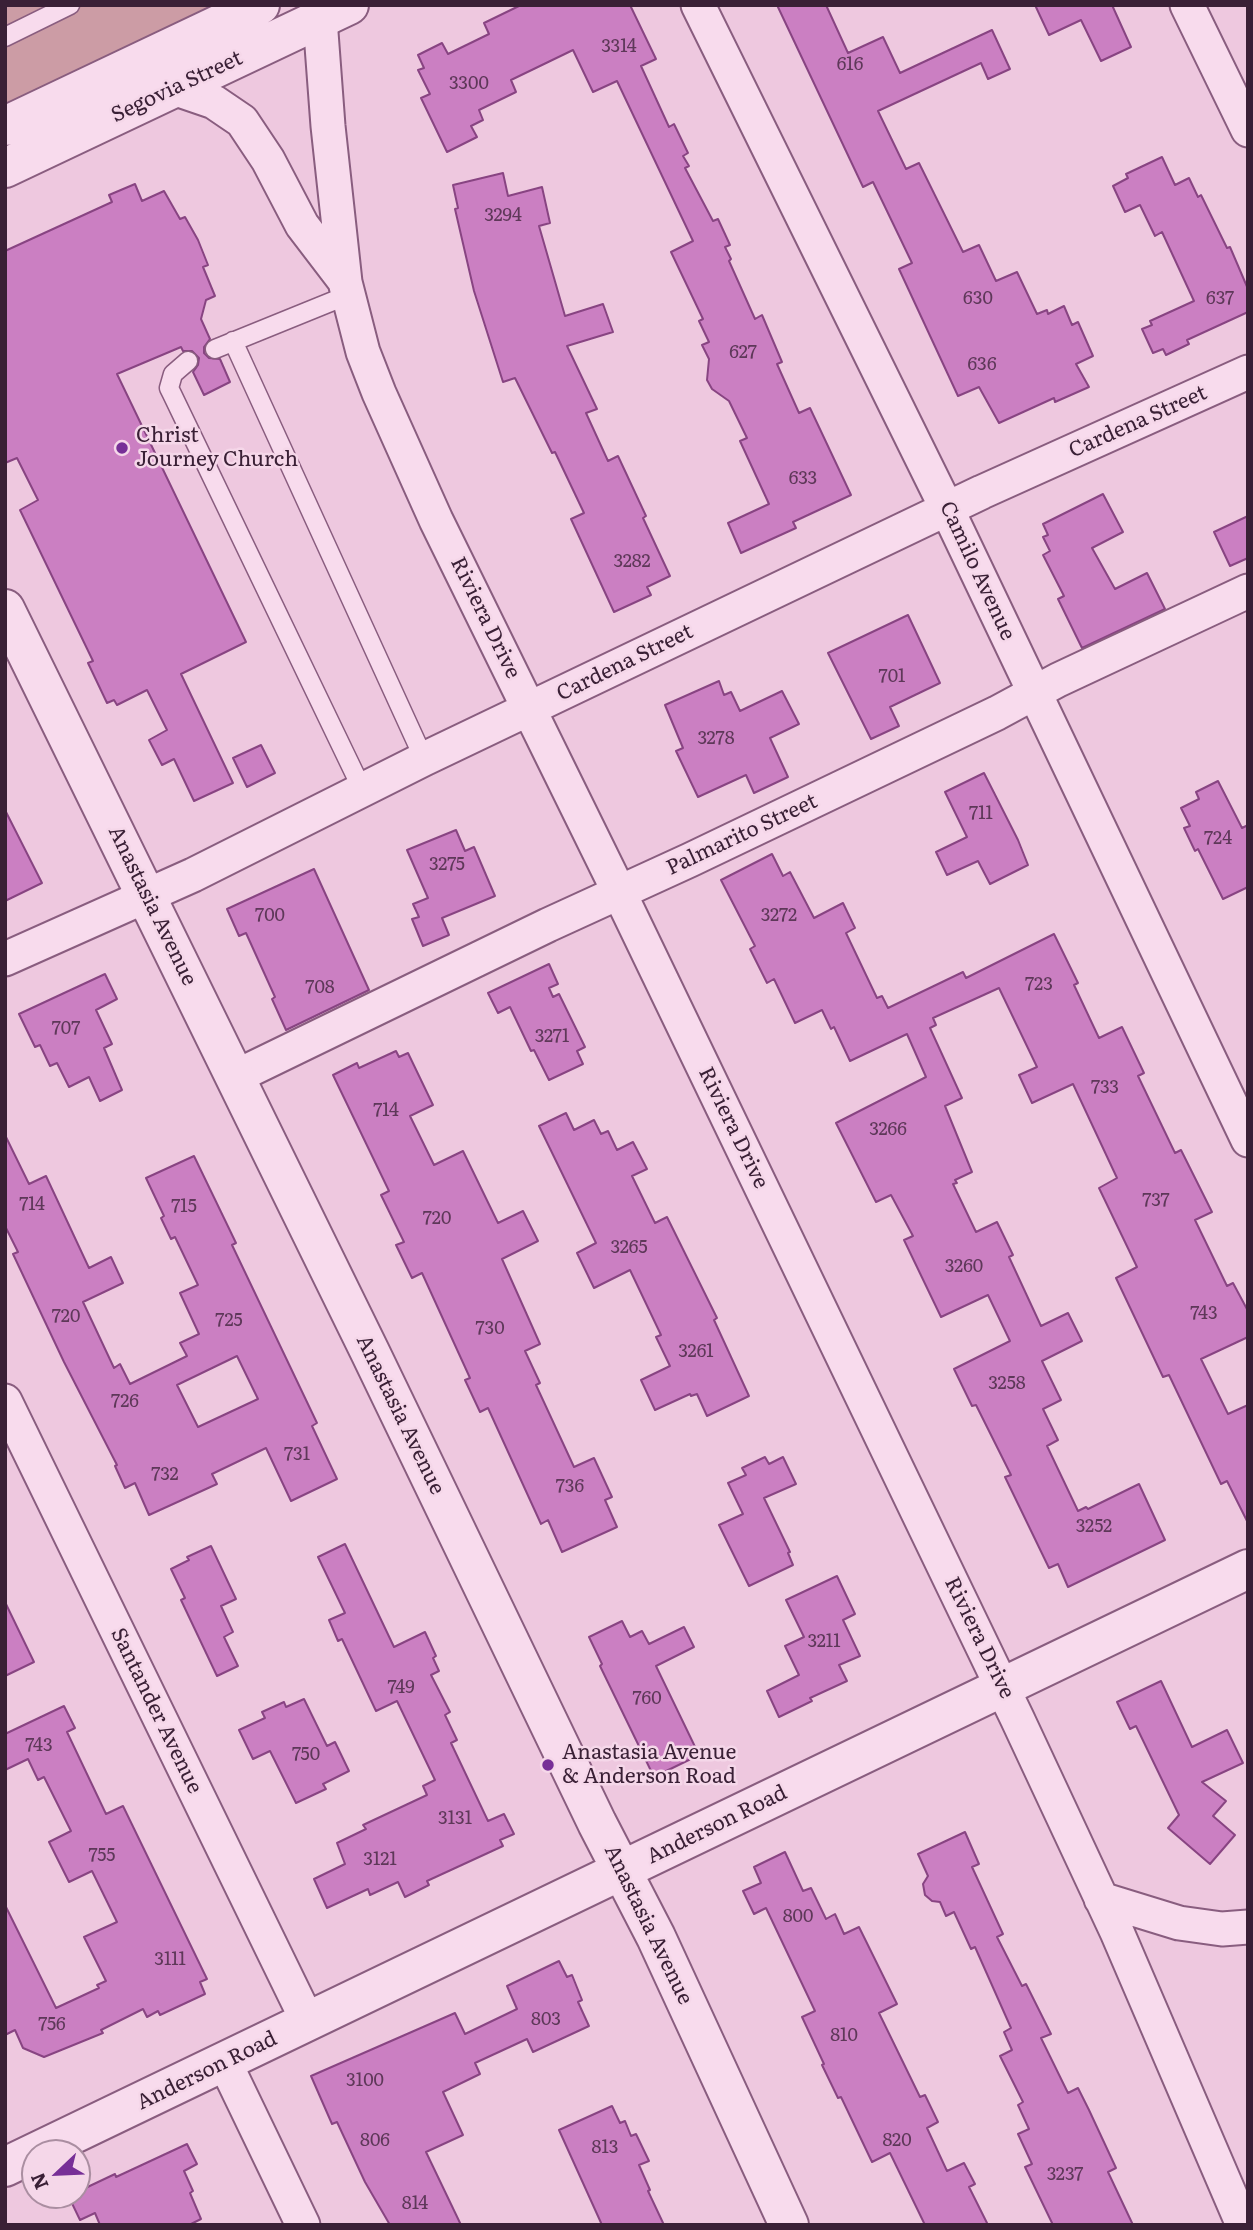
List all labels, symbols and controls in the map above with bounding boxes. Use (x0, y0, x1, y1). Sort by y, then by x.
house number: 3314 (601, 36, 637, 58)
street label: Segovia Street (107, 46, 247, 128)
house number: 616 (837, 54, 863, 76)
house number: 3300 (449, 73, 489, 95)
house number: 3294 (484, 205, 522, 227)
house number: 630 (963, 288, 993, 310)
house number: 637 (1206, 288, 1234, 310)
house number: 627 (729, 342, 757, 364)
house number: 636 (967, 354, 997, 376)
street label: Cardena Street (1065, 380, 1211, 464)
place label: Christ Journey Church (136, 423, 298, 473)
marker: Christ Journey Church (114, 440, 130, 456)
house number: 633 (789, 468, 817, 490)
street label: Camilo Avenue (934, 498, 1020, 644)
house number: 3282 (613, 551, 651, 573)
street label: Riviera Drive (445, 553, 525, 683)
street label: Cardena Street (553, 619, 697, 707)
house number: 701 (879, 666, 905, 688)
house number: 3278 (697, 728, 735, 750)
street label: Palmarito Street (663, 789, 821, 881)
house number: 711 (969, 803, 993, 825)
street label: Anastasia Avenue (102, 822, 202, 990)
house number: 724 (1204, 828, 1232, 850)
house number: 3275 (429, 854, 465, 876)
house number: 700 (255, 905, 285, 927)
house number: 3272 (761, 905, 797, 927)
house number: 723 (1025, 974, 1053, 996)
house number: 708 (305, 977, 335, 999)
house number: 707 (52, 1018, 80, 1040)
house number: 3271 (535, 1026, 569, 1048)
street label: Riviera Drive (693, 1063, 773, 1193)
house number: 733 (1091, 1077, 1119, 1099)
house number: 714 (373, 1100, 399, 1122)
house number: 3266 (869, 1119, 907, 1141)
house number: 737 (1142, 1190, 1170, 1212)
house number: 714 (19, 1194, 45, 1216)
house number: 715 (171, 1196, 197, 1218)
house number: 720 (423, 1208, 451, 1230)
house number: 3265 (610, 1237, 648, 1259)
house number: 3260 (945, 1256, 983, 1278)
house number: 743 (1190, 1303, 1218, 1325)
house number: 720 (52, 1306, 80, 1328)
house number: 725 (215, 1310, 243, 1332)
house number: 730 (475, 1318, 505, 1340)
street label: Anastasia Avenue (350, 1331, 450, 1499)
house number: 3261 (678, 1341, 714, 1363)
house number: 3258 (988, 1373, 1026, 1395)
house number: 726 (111, 1391, 139, 1413)
house number: 731 (284, 1444, 310, 1466)
house number: 732 (151, 1464, 179, 1486)
house number: 736 (556, 1476, 584, 1498)
house number: 3252 (1076, 1516, 1112, 1538)
street label: Riviera Drive (939, 1573, 1019, 1703)
street label: Santander Avenue (105, 1624, 207, 1798)
house number: 3211 (808, 1631, 840, 1653)
house number: 749 (387, 1677, 415, 1699)
house number: 760 (632, 1688, 662, 1710)
house number: 743 (25, 1735, 53, 1757)
place label: Anastasia Avenue & Anderson Road (562, 1740, 736, 1790)
house number: 750 (292, 1744, 320, 1766)
marker: Anastasia Avenue & Anderson Road (540, 1757, 556, 1773)
street label: Anderson Road (643, 1780, 791, 1870)
house number: 3131 (438, 1808, 472, 1830)
street label: Anastasia Avenue (598, 1841, 698, 2009)
house number: 755 (89, 1845, 115, 1867)
house number: 3121 (363, 1849, 397, 1871)
house number: 800 (783, 1906, 813, 1928)
house number: 3111 (154, 1949, 186, 1971)
house number: 803 (531, 2009, 561, 2031)
house number: 756 (38, 2014, 66, 2036)
house number: 810 (830, 2025, 858, 2047)
street label: Anderson Road (133, 2026, 281, 2116)
house number: 3100 (346, 2070, 384, 2092)
house number: 806 (360, 2130, 390, 2152)
house number: 820 (882, 2130, 912, 2152)
house number: 813 (592, 2137, 618, 2159)
north arrow (21, 2139, 91, 2209)
house number: 3237 (1047, 2164, 1083, 2186)
text: N (23, 2169, 55, 2194)
house number: 814 (402, 2193, 428, 2215)

